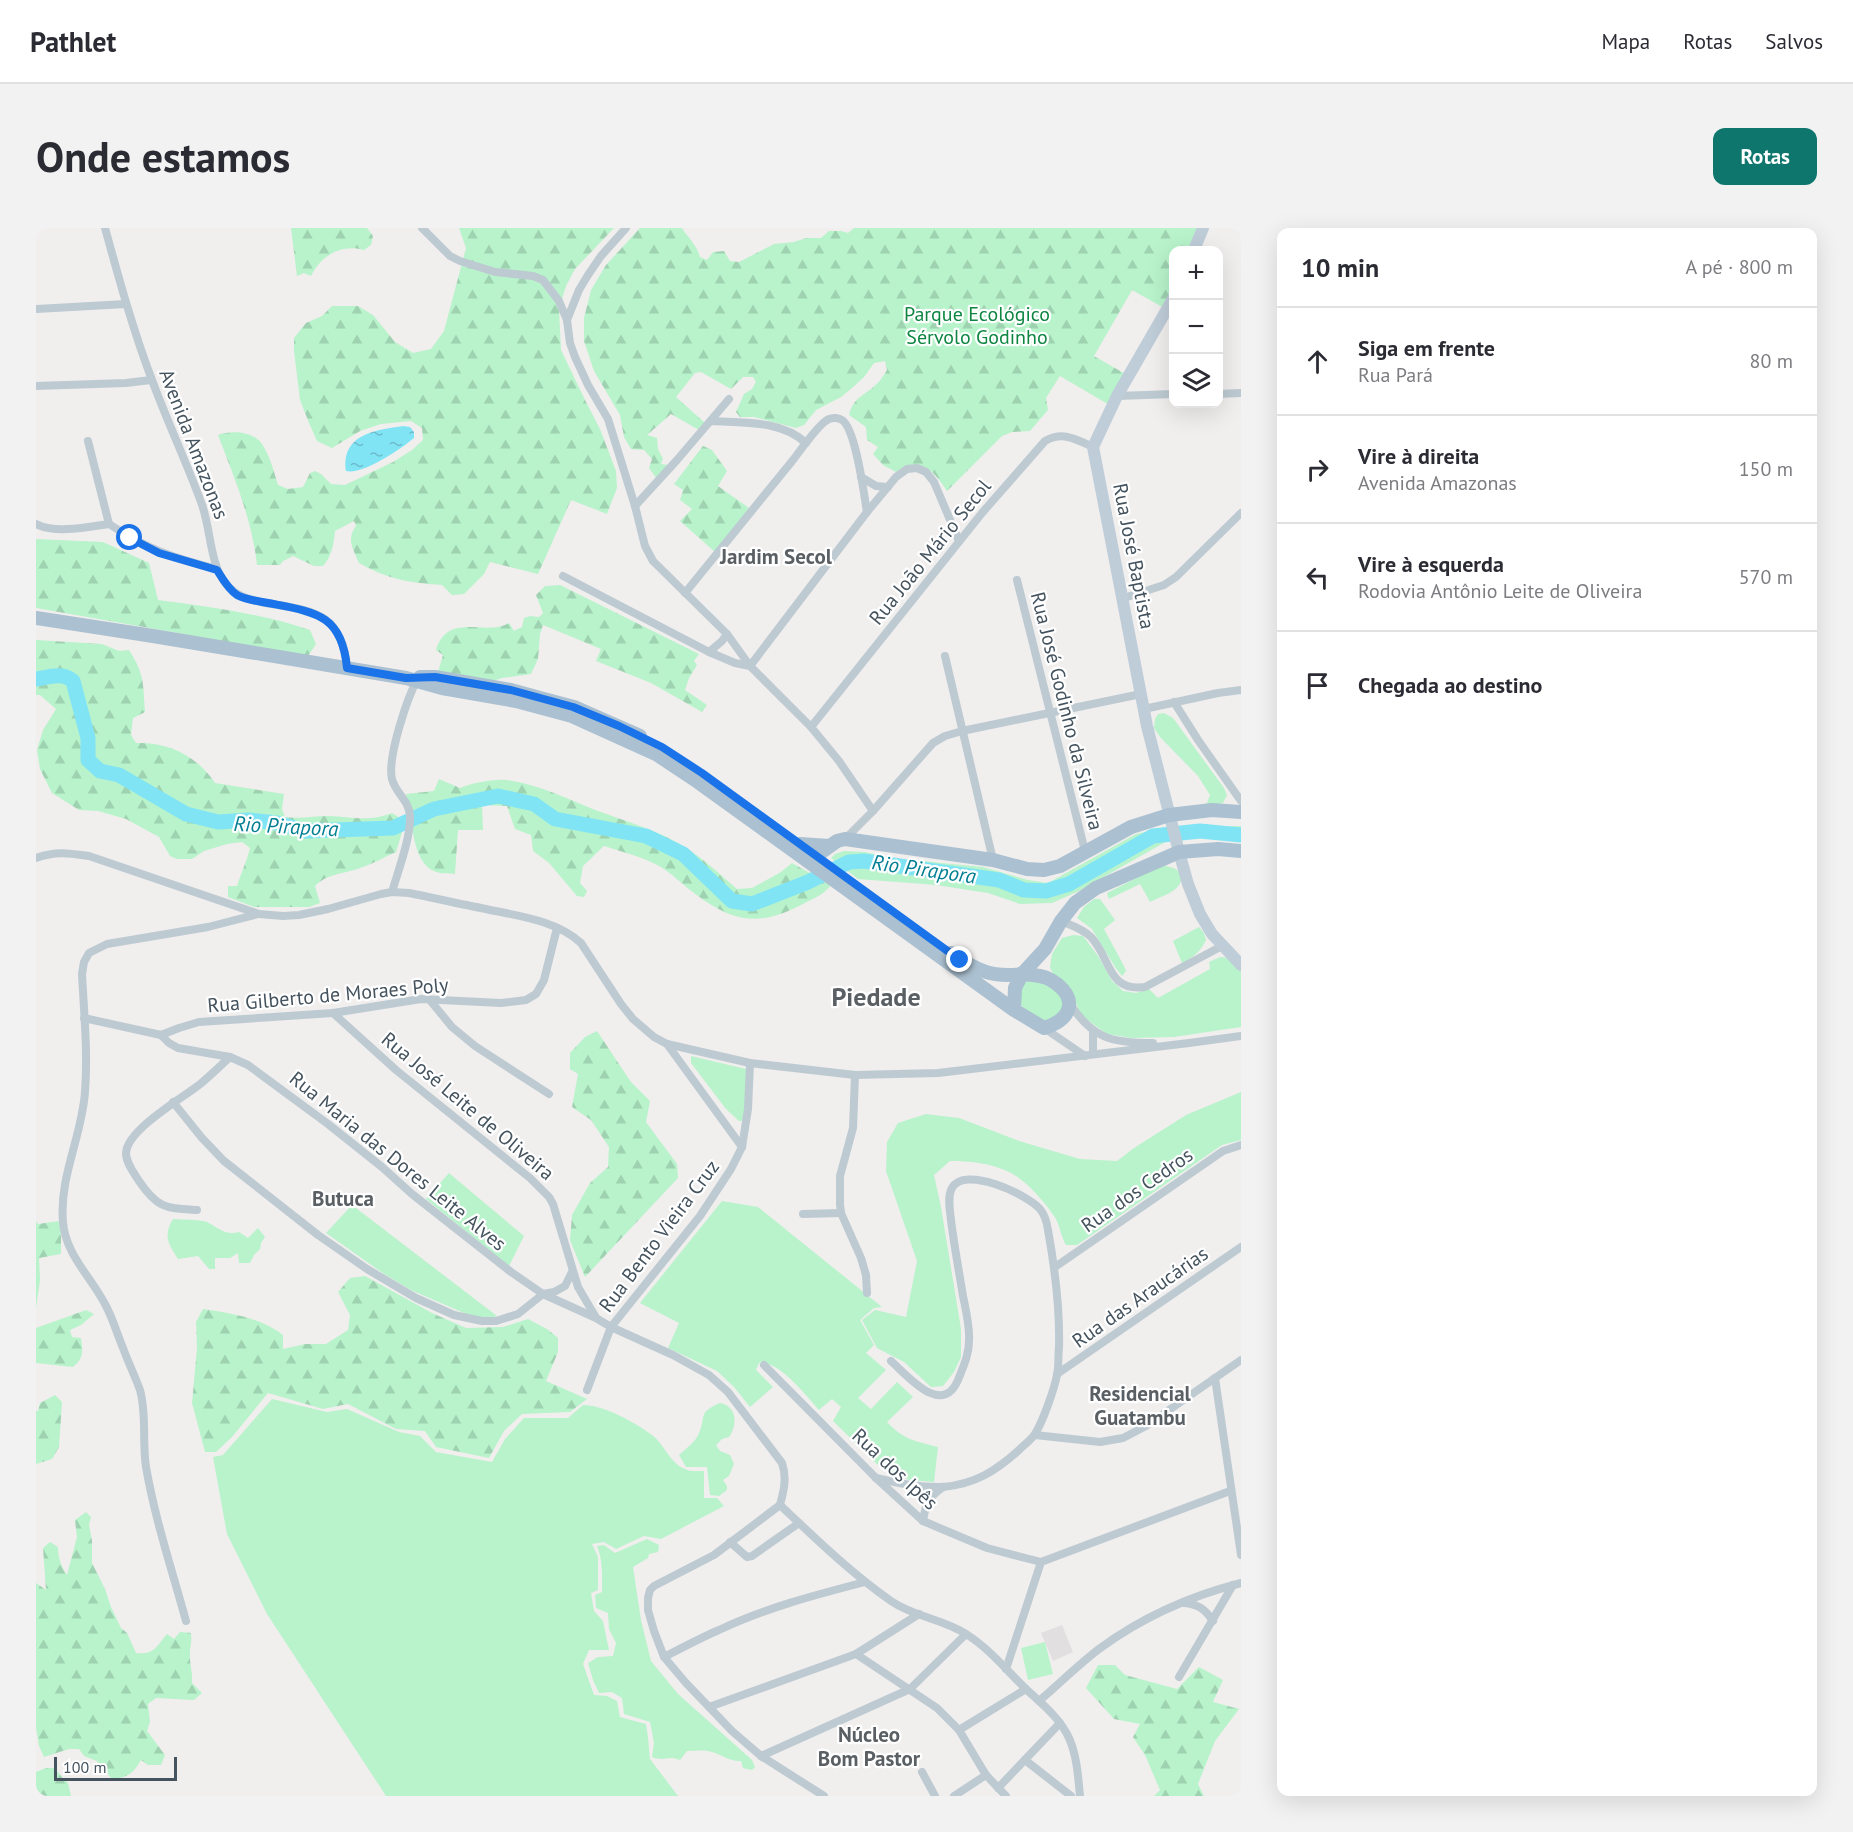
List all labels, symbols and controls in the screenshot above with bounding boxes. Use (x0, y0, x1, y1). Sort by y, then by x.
text: Pathlet (30, 23, 116, 60)
text: Mapa (1601, 28, 1650, 55)
text: Rotas (1683, 28, 1732, 55)
text: Salvos (1765, 28, 1823, 55)
button: Rotas (1713, 128, 1817, 185)
text: Onde estamos (36, 129, 290, 184)
map controls (1169, 246, 1223, 408)
button: + (1169, 246, 1223, 300)
text: 10 min (1301, 251, 1379, 284)
text: A pé · 800 m (1686, 254, 1793, 280)
button: − (1169, 300, 1223, 354)
park label: Parque Ecológico Sérvolo Godinho (904, 301, 1050, 350)
text: Siga em frente (1358, 334, 1495, 362)
icon: ahead (1301, 345, 1334, 378)
text: 80 m (1750, 348, 1793, 374)
button: layers (1169, 354, 1223, 408)
text: Rua Pará (1358, 362, 1433, 388)
street label: Avenida Amazonas (153, 365, 235, 523)
text: Vire à direita (1358, 442, 1479, 470)
icon: right (1301, 453, 1334, 486)
text: 150 m (1739, 456, 1793, 482)
text: Avenida Amazonas (1358, 470, 1517, 496)
street label: Rua João Mário Secol (863, 474, 997, 630)
street label: Rua José Baptista (1107, 481, 1161, 631)
route start (116, 524, 142, 550)
district label: Jardim Secol (719, 543, 833, 570)
text: Vire à esquerda (1358, 550, 1504, 578)
icon: left (1301, 561, 1334, 594)
text: 570 m (1739, 564, 1793, 590)
text: Rodovia Antônio Leite de Oliveira (1358, 578, 1642, 604)
street label: Rua José Godinho da Silveira (1025, 589, 1109, 833)
icon: arrive (1301, 669, 1334, 702)
text: Chegada ao destino (1358, 671, 1542, 699)
water label: Rio Pirapora (233, 810, 340, 842)
water label: Rio Pirapora (870, 848, 979, 890)
route end (946, 946, 972, 972)
street label: Rua Gilberto de Moraes Poly (206, 971, 450, 1018)
district label: Piedade (831, 980, 921, 1013)
street label: Rua José Leite de Oliveira (376, 1026, 560, 1186)
street label: Rua Maria das Dores Leite Alves (284, 1065, 512, 1257)
street label: Rua dos Cedros (1076, 1142, 1198, 1238)
street label: Rua Bento Vieira Cruz (593, 1155, 725, 1317)
district label: Butuca (312, 1185, 374, 1212)
street label: Rua das Araucárias (1067, 1240, 1213, 1354)
district label: Residencial Guatambu (1089, 1380, 1192, 1431)
street label: Rua dos Ipês (847, 1423, 943, 1515)
district label: Núcleo Bom Pastor (818, 1721, 921, 1772)
scale bar (54, 1754, 177, 1782)
text: 100 m (63, 1757, 106, 1777)

